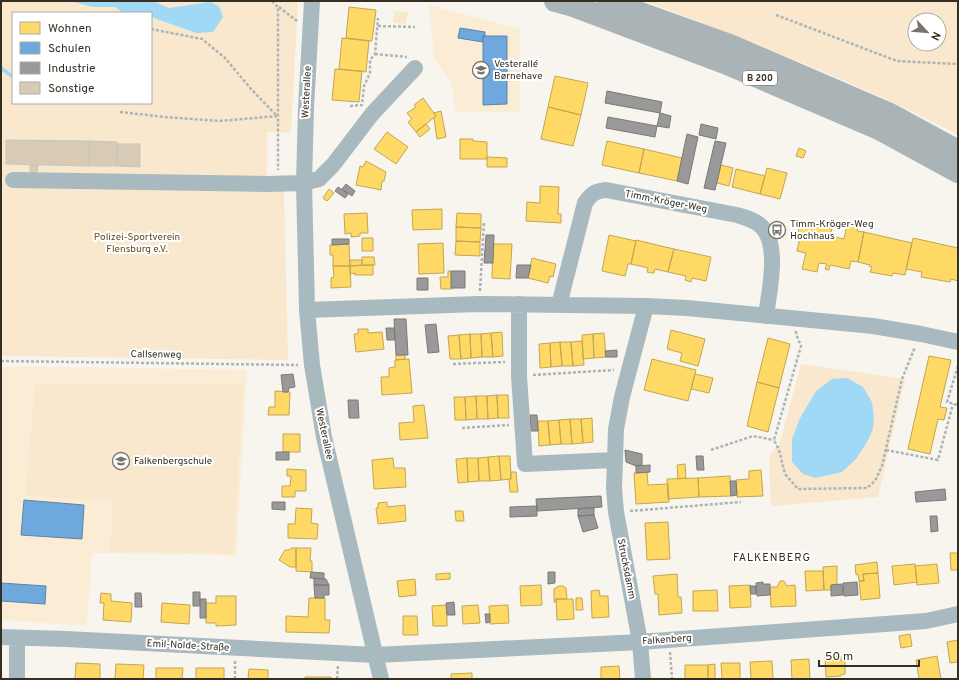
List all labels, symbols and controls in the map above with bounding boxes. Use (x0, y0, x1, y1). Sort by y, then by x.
legend (12, 12, 152, 104)
north arrow (907, 12, 947, 52)
text: Wohnen (48, 21, 92, 37)
text: N (927, 29, 943, 43)
text: Schulen (48, 41, 91, 57)
place label: Vesterallé Børnehave (494, 58, 543, 83)
school or university icon: Vesterallé Børnehave (471, 60, 491, 80)
text: Industrie (48, 61, 96, 77)
street label: Westerallee (299, 66, 315, 118)
road number: B 200 (743, 71, 777, 85)
text: Sonstige (48, 81, 94, 97)
street label: Timm-Kröger-Weg (624, 188, 708, 216)
place label: Timm-Kröger-Weg Hochhaus (790, 218, 874, 243)
bus stop icon: Timm-Kröger-Weg Hochhaus (767, 220, 787, 240)
park label: Polizei-Sportverein Flensburg e.V. (94, 231, 180, 256)
street label: Callsenweg (130, 348, 182, 362)
street label: Westerallee (312, 407, 336, 461)
school or university icon: Falkenbergschule (111, 451, 131, 471)
place label: Falkenbergschule (134, 455, 212, 468)
street label: Strucksdamm (614, 538, 638, 600)
district label: FALKENBERG (733, 551, 811, 565)
street label: Falkenberg (642, 632, 692, 648)
street label: Emil-Nolde-Straße (146, 637, 230, 655)
scale bar (819, 642, 919, 668)
text: 50 m (825, 649, 853, 665)

